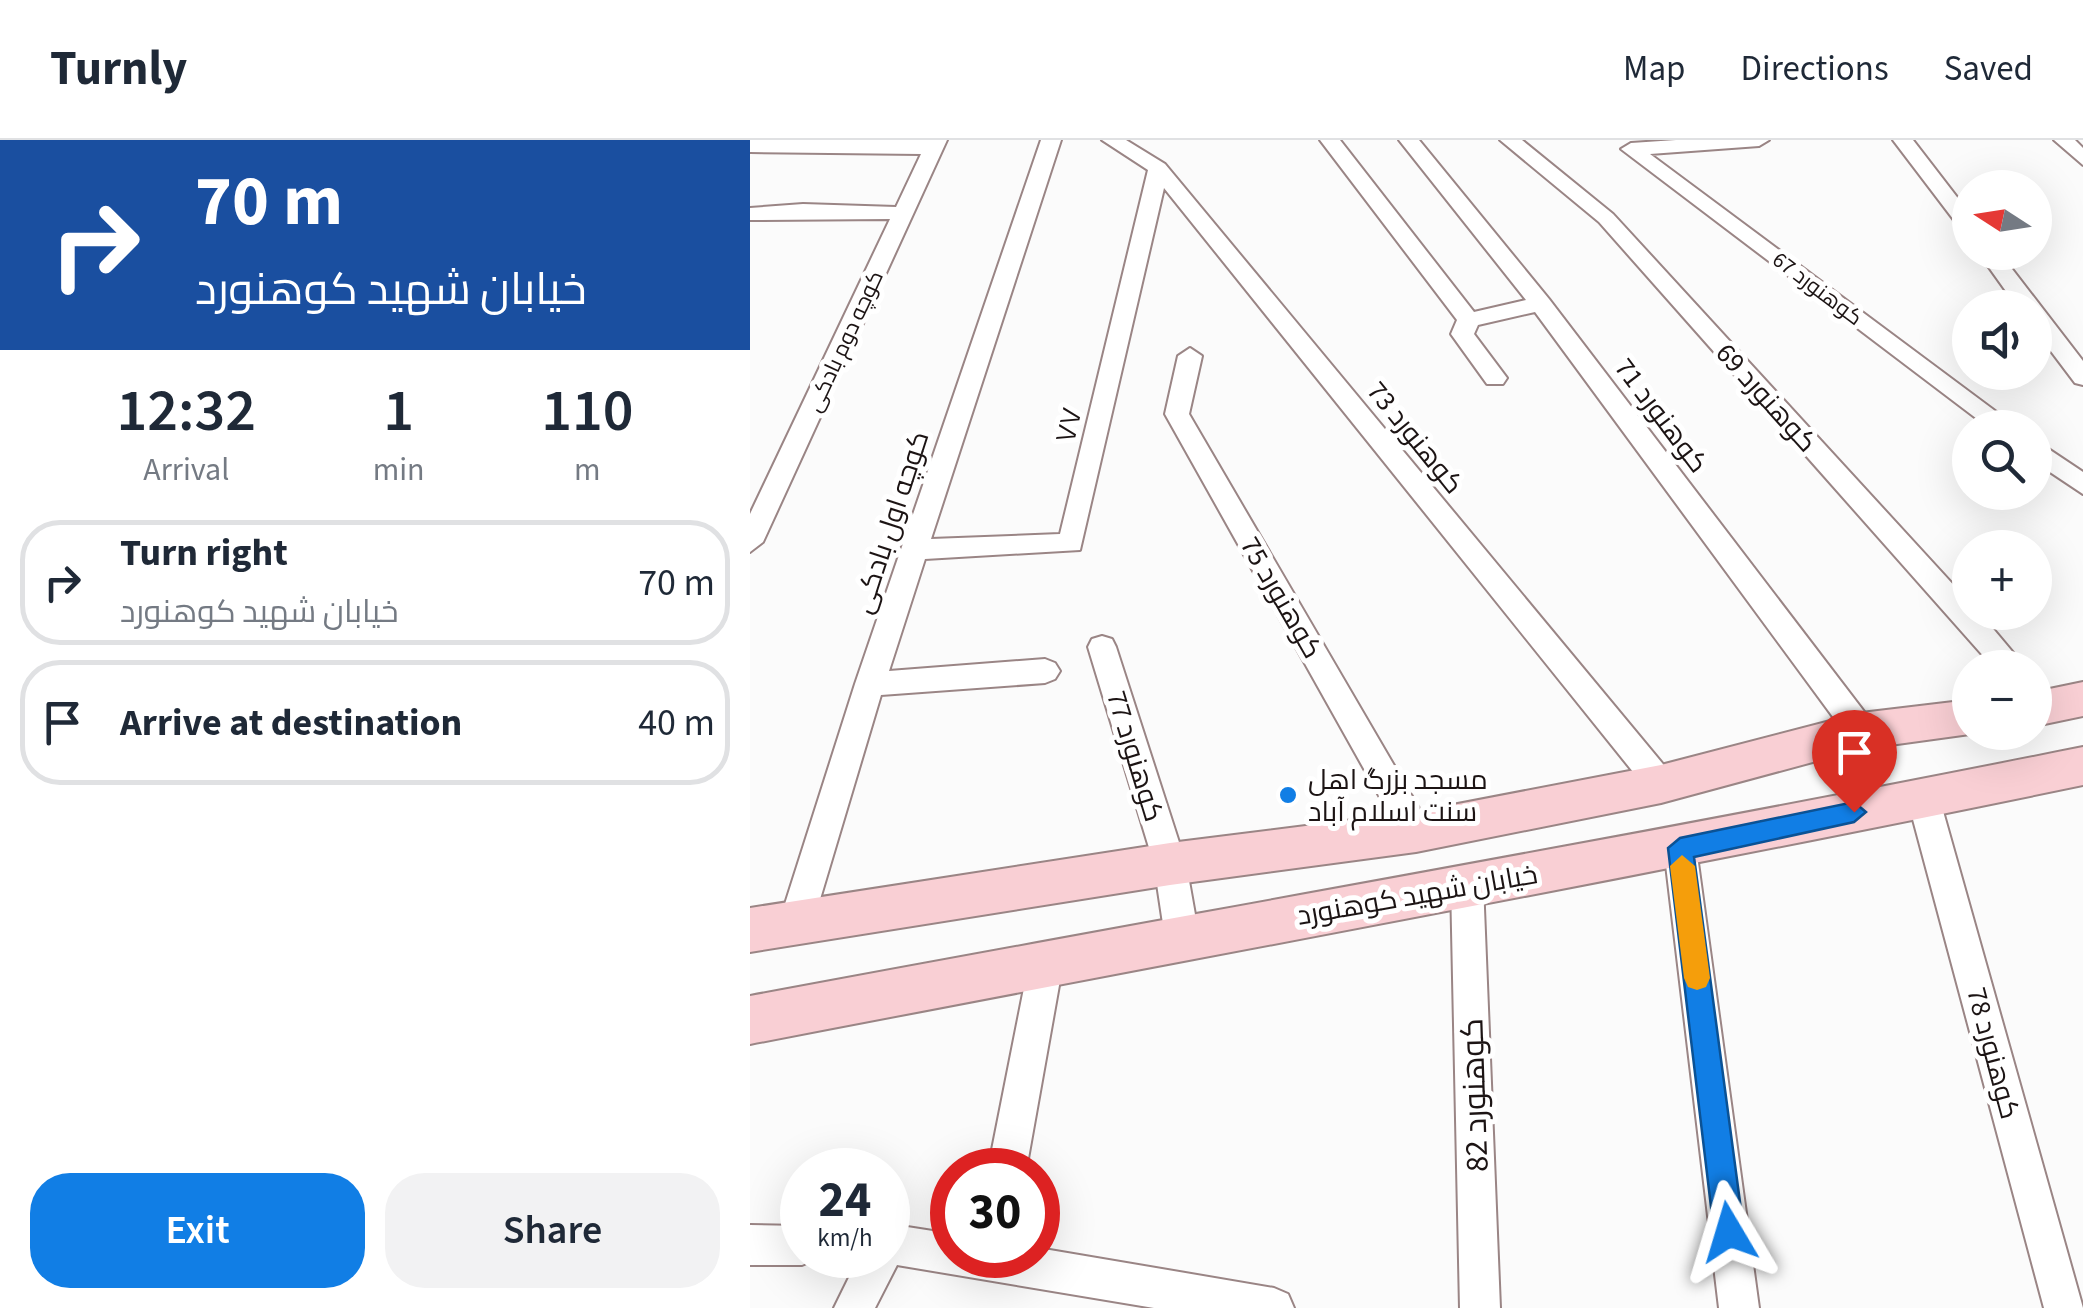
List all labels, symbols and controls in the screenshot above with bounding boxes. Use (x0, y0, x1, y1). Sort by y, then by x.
text: Turnly (50, 35, 187, 103)
text: Map (1623, 44, 1686, 94)
text: Directions (1741, 44, 1889, 94)
text: Saved (1944, 44, 2033, 94)
text: 70 m (195, 152, 343, 252)
north arrow (1952, 170, 2052, 270)
map controls (1952, 170, 2052, 750)
icon: right (30, 180, 160, 310)
street label: کوهنورد 67 (1765, 244, 1869, 333)
text: خیابان شهید کوهنورد (195, 258, 587, 322)
street label: کوچه دوم بادکی (798, 265, 892, 417)
button: sound (1952, 290, 2052, 390)
street label: کوهنورد 69 (1706, 334, 1826, 461)
street label: کوهنورد 71 (1605, 350, 1718, 481)
text: 12:32 (117, 369, 256, 454)
text: 1 (383, 369, 414, 454)
text: 110 (541, 369, 633, 454)
street label: کوهنورد 73 (1357, 373, 1473, 503)
street label: ۷۷ (1046, 404, 1092, 447)
button: search (1952, 410, 2052, 510)
street label: کوچه اول بادکی (843, 426, 939, 619)
text: Arrival (143, 447, 229, 493)
text: min (373, 447, 425, 493)
text: m (574, 447, 601, 493)
text: Turn right (120, 526, 288, 580)
street label: کوهنورد 75 (1230, 529, 1332, 666)
button: + (1952, 530, 2052, 630)
icon: right (35, 555, 90, 610)
text: 70 m (638, 556, 715, 610)
text: خیابان شهید کوهنورد (120, 589, 399, 635)
button: − (1952, 650, 2052, 750)
street label: کوهنورد 77 (1096, 686, 1174, 827)
icon: arrive (35, 695, 90, 750)
text: Arrive at destination (120, 696, 462, 750)
text: 40 m (638, 696, 715, 750)
pin (1812, 710, 1897, 813)
icon: arrive (1827, 725, 1882, 780)
place label: مسجد بزرگ اهل سنت اسلام آباد (1308, 760, 1488, 832)
marker: مسجد بزرگ اهل سنت اسلام آباد (1277, 784, 1299, 806)
street label: خیابان شهید کوهنورد (1294, 854, 1541, 936)
street label: کوهنورد 78 (1956, 983, 2030, 1124)
street label: کوهنورد 82 (1449, 1017, 1501, 1173)
speed limit sign: 30 (930, 1148, 1060, 1278)
text: 24 (819, 1165, 871, 1236)
button: Exit (30, 1173, 365, 1288)
button: Share (385, 1173, 720, 1288)
position arrow (1677, 1180, 1781, 1284)
text: km/h (817, 1220, 873, 1256)

